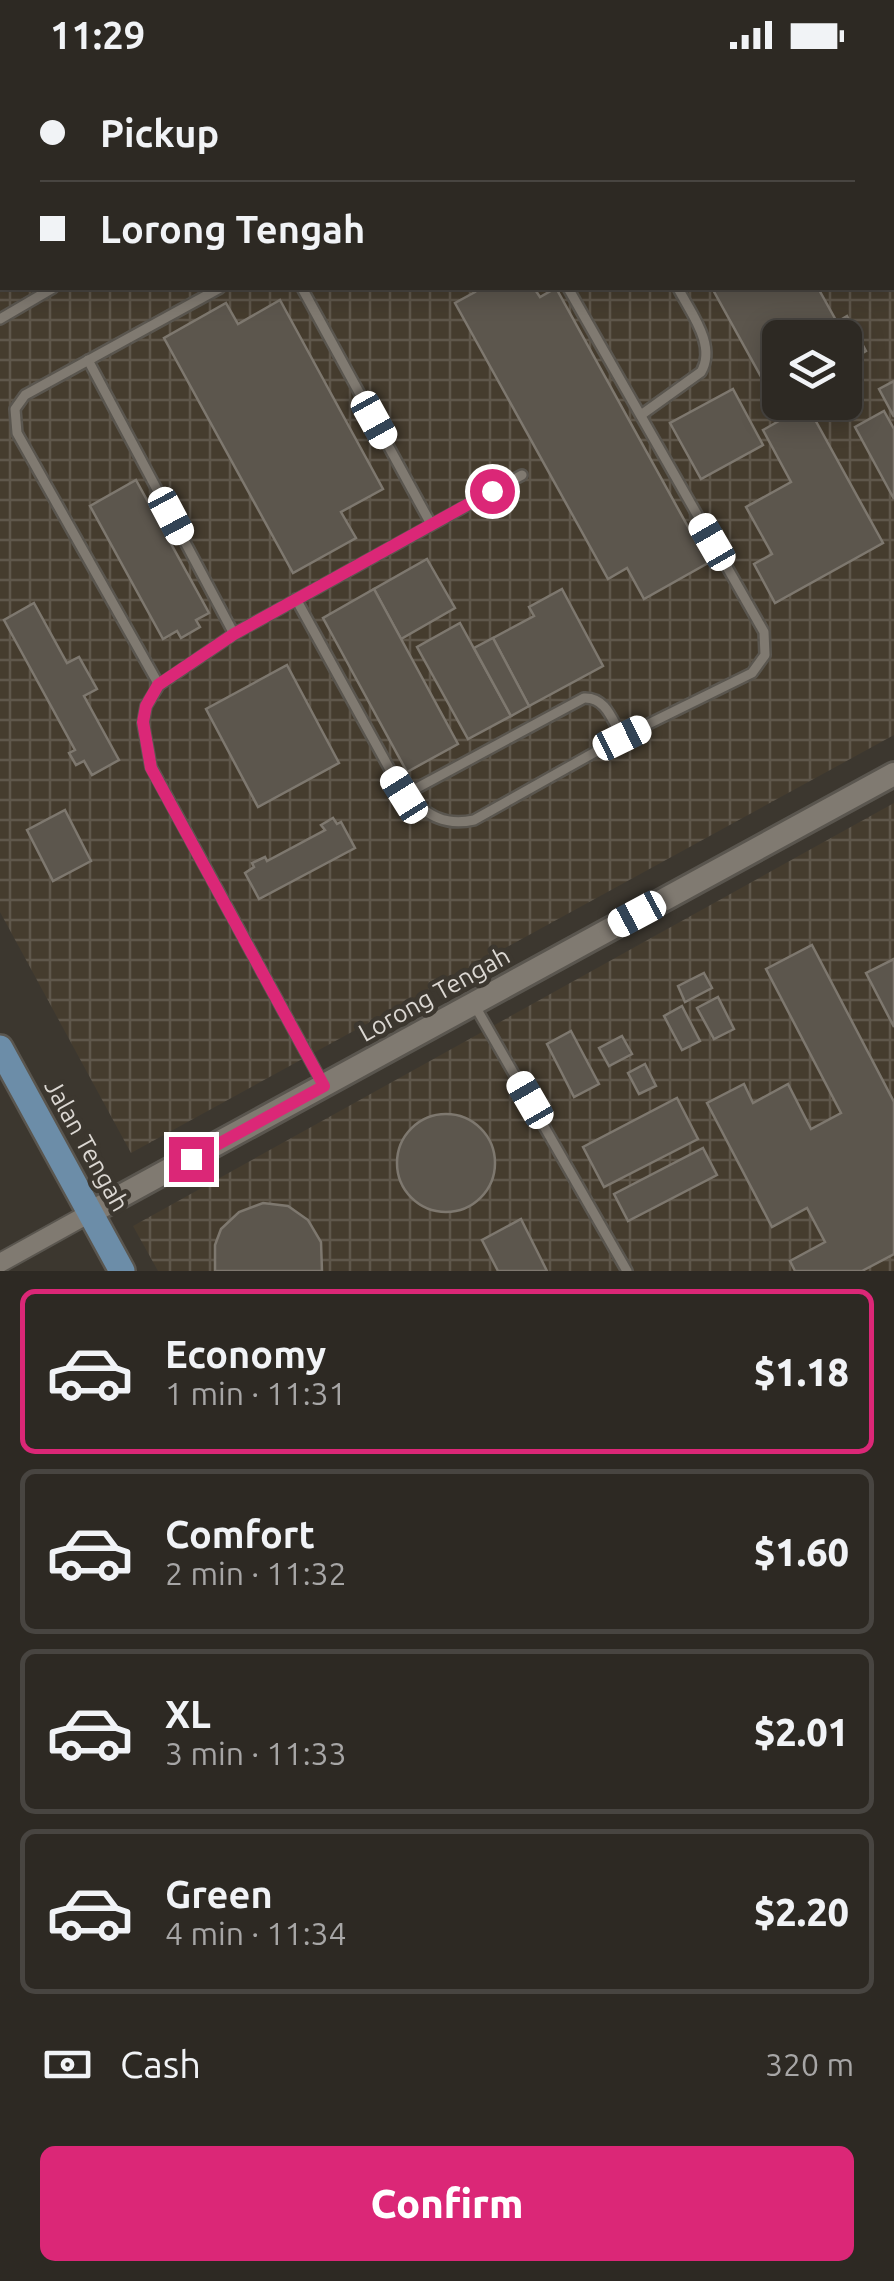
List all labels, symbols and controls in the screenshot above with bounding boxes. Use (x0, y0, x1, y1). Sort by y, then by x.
text: 11:29 (50, 14, 145, 56)
text: Pickup (100, 112, 219, 154)
text: Lorong Tengah (100, 208, 365, 250)
map controls (762, 320, 862, 420)
button: layers (762, 320, 862, 420)
car (346, 386, 402, 454)
route start (470, 469, 515, 514)
car (144, 482, 198, 550)
car (684, 509, 740, 575)
car (588, 711, 656, 765)
car (375, 762, 433, 828)
car (603, 887, 671, 941)
street label: Lorong Tengah (354, 941, 514, 1047)
car (502, 1067, 558, 1133)
street label: Jalan Tengah (39, 1074, 135, 1216)
route end (169, 1137, 214, 1182)
icon: car (45, 1327, 135, 1417)
text: Economy (165, 1333, 326, 1375)
text: $1.18 (754, 1351, 849, 1393)
text: 1 min · 11:31 (165, 1375, 347, 1411)
icon: car (45, 1507, 135, 1597)
text: Comfort (165, 1513, 315, 1555)
text: $1.60 (754, 1531, 849, 1573)
text: 2 min · 11:32 (165, 1555, 347, 1591)
icon: car (45, 1687, 135, 1777)
text: XL (165, 1693, 211, 1735)
text: $2.01 (754, 1711, 849, 1753)
text: 3 min · 11:33 (165, 1735, 347, 1771)
icon: car (45, 1867, 135, 1957)
text: Green (165, 1873, 273, 1915)
text: $2.20 (754, 1891, 849, 1933)
text: 4 min · 11:34 (165, 1915, 347, 1951)
icon: cash (40, 2037, 95, 2092)
text: Cash (120, 2043, 201, 2085)
text: 320 m (765, 2046, 854, 2082)
button: Confirm (40, 2146, 854, 2261)

